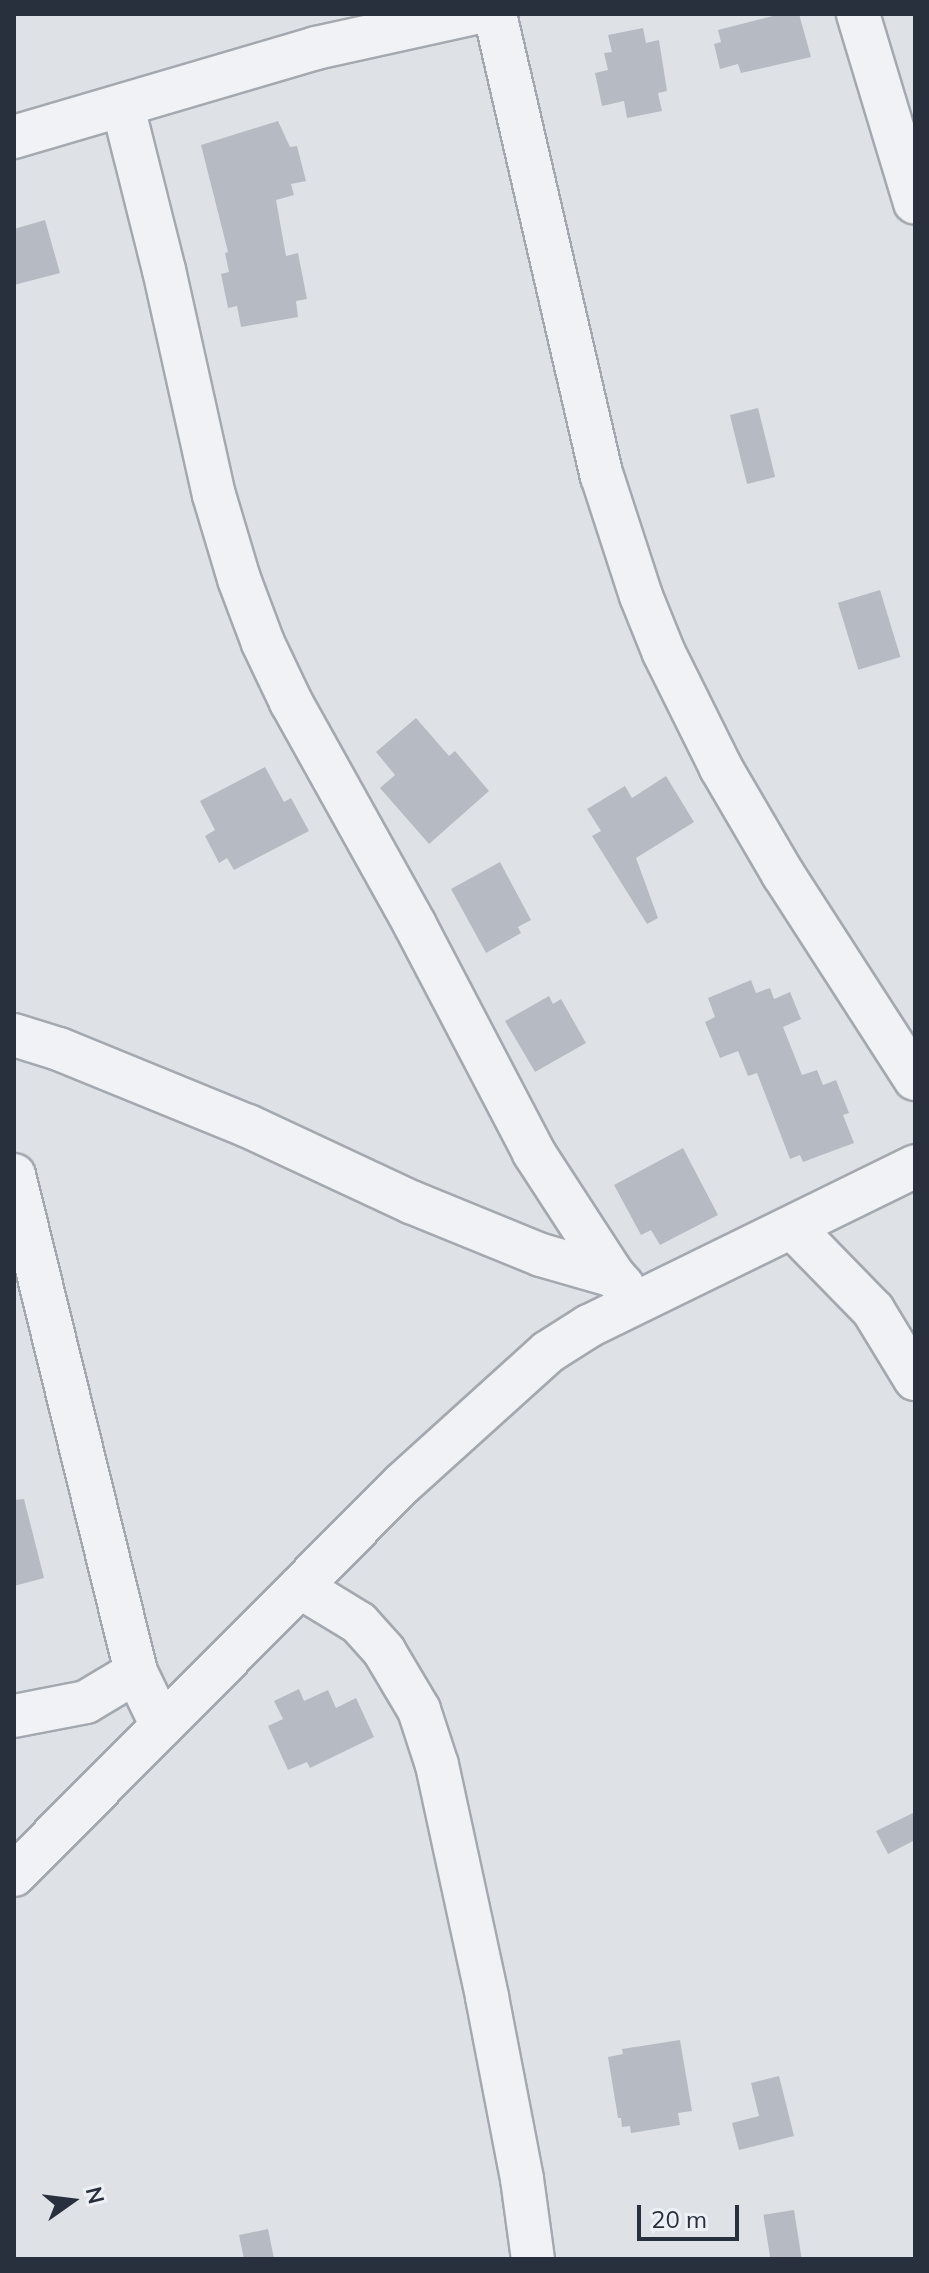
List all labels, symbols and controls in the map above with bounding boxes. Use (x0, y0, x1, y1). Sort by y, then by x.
north arrow (32, 2161, 112, 2241)
text: N (80, 2184, 111, 2207)
scale bar (641, 2189, 743, 2239)
text: 20 m (651, 2204, 707, 2234)

